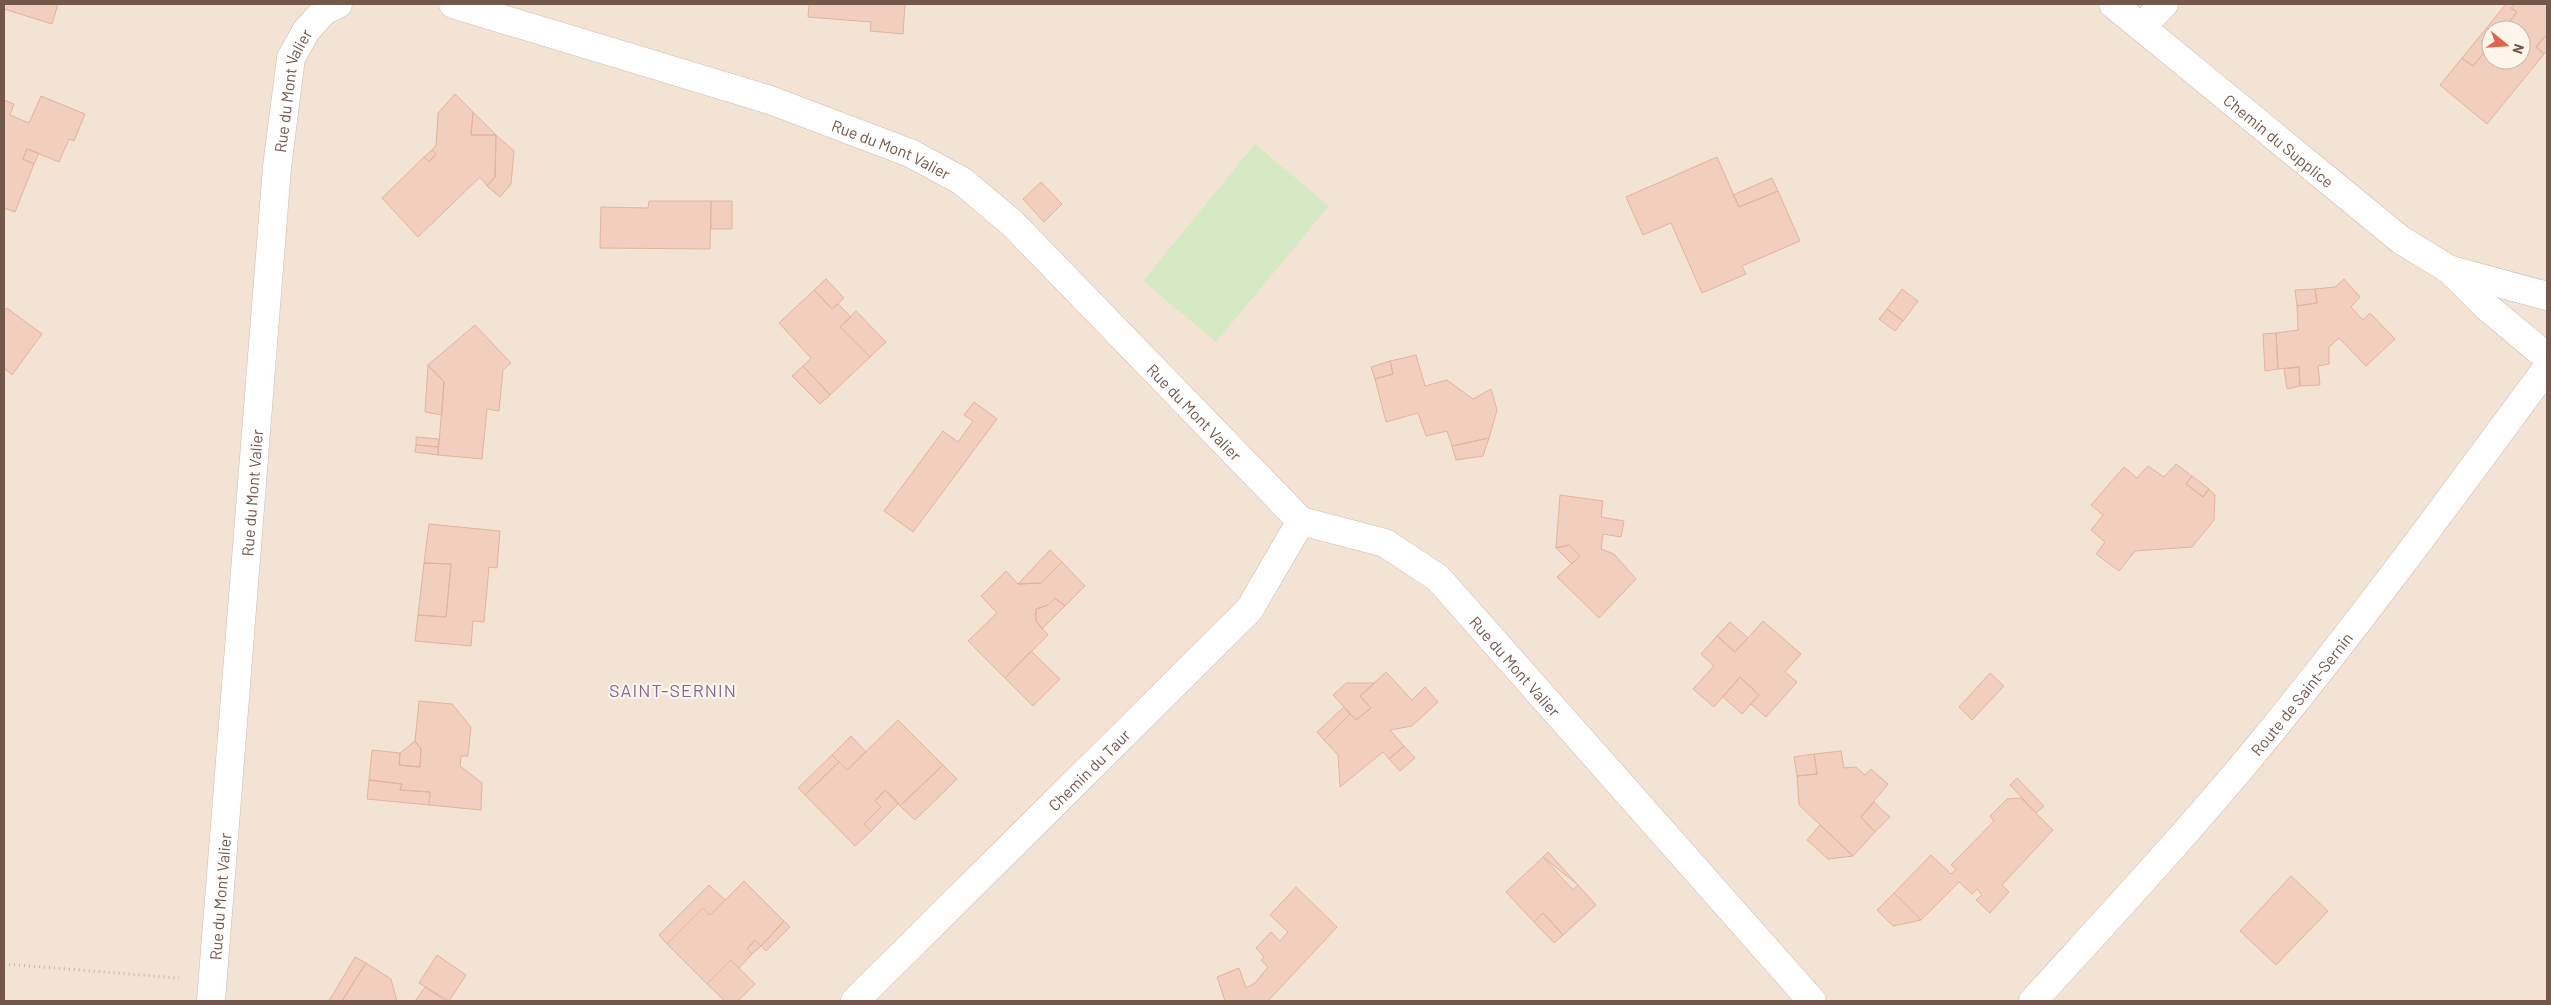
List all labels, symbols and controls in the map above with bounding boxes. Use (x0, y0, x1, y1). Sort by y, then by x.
north arrow (2481, 20, 2531, 70)
street label: Rue du Mont Valier (269, 25, 315, 154)
text: N (2509, 42, 2528, 56)
street label: Chemin du Supplice (2220, 90, 2338, 191)
street label: Rue du Mont Valier (829, 115, 954, 183)
street label: Rue du Mont Valier (1144, 359, 1246, 464)
street label: Rue du Mont Valier (237, 428, 266, 557)
street label: Rue du Mont Valier (1466, 612, 1565, 720)
street label: Route de Saint-Sernin (2246, 628, 2356, 759)
district label: SAINT-SERNIN (609, 679, 737, 701)
street label: Chemin du Taur (1044, 724, 1134, 814)
street label: Rue du Mont Valier (205, 832, 234, 961)

